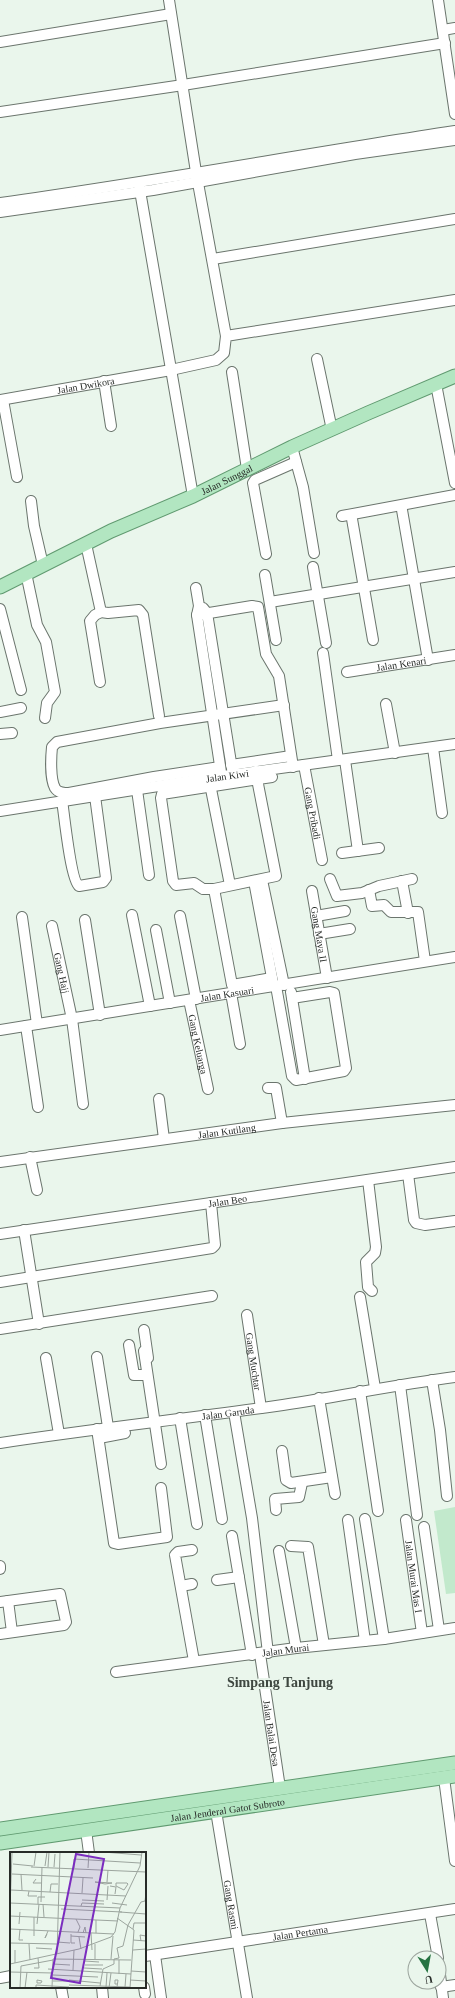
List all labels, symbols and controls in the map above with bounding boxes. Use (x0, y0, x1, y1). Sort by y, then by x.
street label: Jalan Dwikora (56, 374, 116, 395)
street label: Jalan Sunggal (199, 462, 254, 497)
street label: Jalan Kenari (376, 654, 427, 673)
street label: Jalan Kiwi (205, 767, 250, 784)
street label: Gang Pribadi (303, 786, 324, 840)
street label: Gang Maya II (309, 906, 330, 963)
street label: Gang Hajj (52, 952, 72, 994)
street label: Jalan Kasuari (199, 984, 255, 1003)
street label: Gang Keluarga (187, 1013, 210, 1075)
street label: Jalan Kutilang (197, 1121, 256, 1140)
street label: Jalan Beo (207, 1192, 248, 1209)
street label: Gang Muchtar (244, 1332, 264, 1392)
street label: Jalan Garuda (201, 1404, 255, 1421)
street label: Jalan Murai Mas I (403, 1539, 425, 1613)
street label: Jalan Murai (261, 1641, 310, 1658)
district label: Simpang Tanjung (227, 1675, 333, 1690)
street label: Jalan Balai Desa (261, 1699, 282, 1768)
street label: Jalan Jenderal Gatot Subroto (170, 1796, 285, 1823)
inset map (10, 1852, 146, 1988)
street label: Gang Rasmi (222, 1879, 241, 1930)
street label: Jalan Pertama (272, 1923, 329, 1942)
north arrow (407, 1950, 447, 1990)
text: U (424, 1973, 434, 1986)

